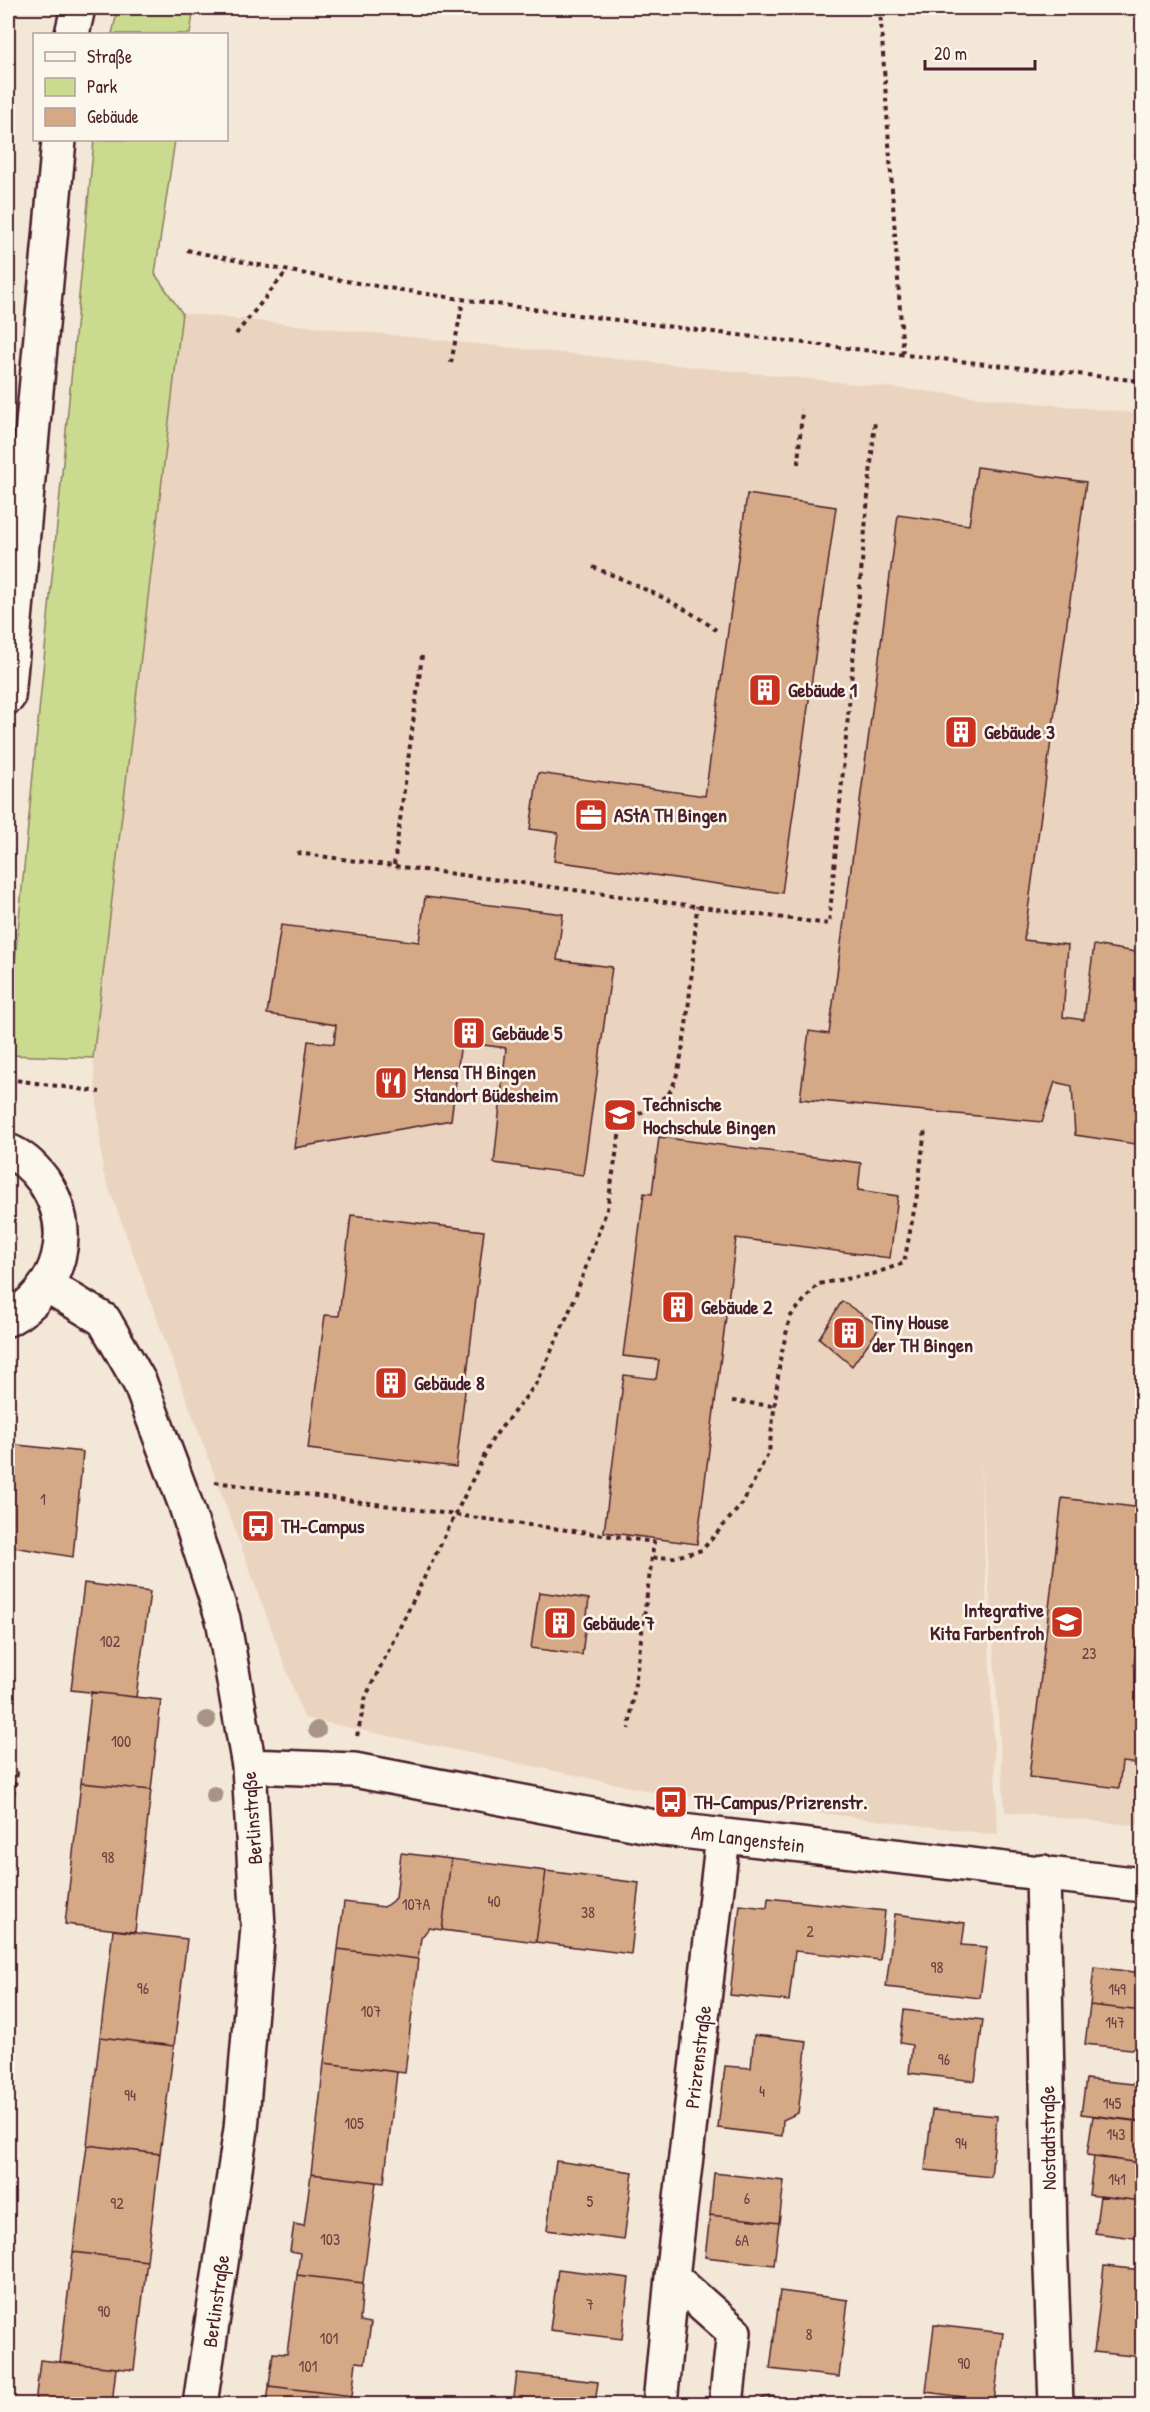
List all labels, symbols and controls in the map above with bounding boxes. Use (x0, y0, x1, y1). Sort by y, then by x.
legend (33, 33, 228, 141)
scale bar (925, 33, 1034, 71)
text: 20 m (934, 41, 967, 66)
text: Straße (87, 44, 132, 69)
text: Park (87, 74, 118, 99)
text: Gebäude (87, 104, 139, 129)
building icon: Gebäude 1 (747, 672, 783, 708)
place label: Gebäude 1 (788, 676, 857, 703)
building icon: Gebäude 3 (943, 714, 979, 750)
place label: Gebäude 3 (984, 718, 1055, 745)
office icon: AStA TH Bingen (573, 797, 609, 833)
place label: AStA TH Bingen (614, 801, 727, 829)
building icon: Gebäude 5 (451, 1015, 487, 1051)
place label: Gebäude 5 (492, 1019, 563, 1046)
place label: Mensa TH Bingen Standort Büdesheim (414, 1058, 558, 1108)
restaurant icon: Mensa TH Bingen Standort Büdesheim (373, 1065, 409, 1101)
place label: Technische Hochschule Bingen (642, 1090, 776, 1141)
school or university icon: Technische Hochschule Bingen (602, 1097, 638, 1133)
building icon: Gebäude 2 (660, 1289, 696, 1325)
place label: Gebäude 2 (701, 1293, 773, 1320)
place label: Tiny House der TH Bingen (871, 1308, 973, 1359)
building icon: Tiny House der TH Bingen (831, 1315, 867, 1351)
building icon: Gebäude 8 (373, 1365, 409, 1401)
place label: Gebäude 8 (414, 1369, 485, 1396)
house number: 1 (40, 1488, 46, 1510)
bus stop icon: TH-Campus (240, 1508, 276, 1544)
place label: TH-Campus (280, 1512, 365, 1540)
place label: Integrative Kita Farbenfroh (930, 1596, 1045, 1646)
school or university icon: Integrative Kita Farbenfroh (1049, 1604, 1085, 1640)
building icon: Gebäude 7 (542, 1605, 578, 1641)
place label: Gebäude 7 (583, 1609, 655, 1636)
house number: 102 (100, 1630, 121, 1652)
house number: 23 (1082, 1642, 1096, 1664)
house number: 100 (111, 1730, 131, 1752)
street label: Berlinstraße (235, 1771, 268, 1866)
bus stop icon: TH-Campus/Prizrenstr. (653, 1784, 689, 1820)
place label: TH-Campus/Prizrenstr. (693, 1788, 868, 1816)
street label: Am Langenstein (690, 1818, 806, 1859)
house number: 98 (102, 1846, 114, 1868)
house number: 40 (487, 1890, 501, 1912)
house number: 107A (402, 1893, 431, 1915)
house number: 38 (581, 1901, 595, 1923)
house number: 2 (806, 1920, 814, 1942)
house number: 98 (931, 1956, 943, 1978)
house number: 96 (137, 1977, 149, 1999)
house number: 149 (1108, 1978, 1126, 2000)
house number: 107 (361, 2000, 382, 2022)
street label: Prizrenstraße (678, 2004, 717, 2110)
house number: 147 (1105, 2011, 1125, 2033)
house number: 96 (938, 2048, 950, 2070)
house number: 4 (759, 2080, 765, 2102)
house number: 94 (124, 2084, 136, 2106)
street label: Nostadtstraße (1033, 2086, 1062, 2190)
house number: 145 (1103, 2092, 1122, 2114)
house number: 105 (344, 2112, 364, 2134)
house number: 143 (1107, 2123, 1125, 2145)
house number: 94 (955, 2132, 967, 2154)
house number: 141 (1108, 2168, 1126, 2190)
house number: 6 (744, 2187, 750, 2209)
house number: 5 (587, 2190, 594, 2212)
house number: 92 (110, 2192, 124, 2214)
house number: 103 (320, 2228, 340, 2250)
house number: 6A (735, 2229, 749, 2251)
street label: Berlinstraße (196, 2253, 235, 2349)
house number: 7 (586, 2293, 594, 2315)
house number: 90 (97, 2300, 111, 2322)
house number: 8 (806, 2323, 813, 2345)
house number: 101 (320, 2327, 339, 2349)
house number: 90 (957, 2352, 971, 2374)
house number: 101 (299, 2355, 318, 2377)

